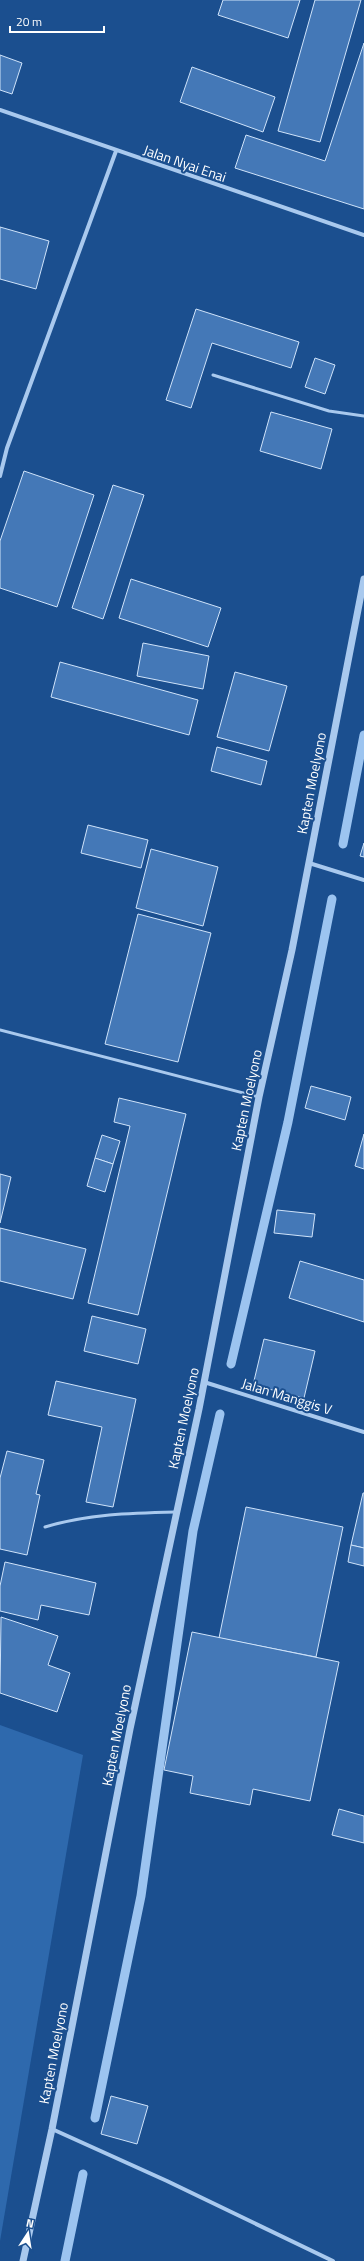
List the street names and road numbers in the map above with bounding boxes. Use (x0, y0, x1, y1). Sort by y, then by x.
street label: Jalan Nyai Enai (141, 139, 229, 187)
street label: Kapten Moelyono (291, 730, 331, 836)
street label: Kapten Moelyono (225, 1047, 267, 1153)
street label: Kapten Moelyono (162, 1365, 204, 1471)
street label: Jalan Manggis V (239, 1372, 335, 1420)
street label: Kapten Moelyono (96, 1682, 136, 1788)
street label: Kapten Moelyono (33, 2000, 73, 2106)

